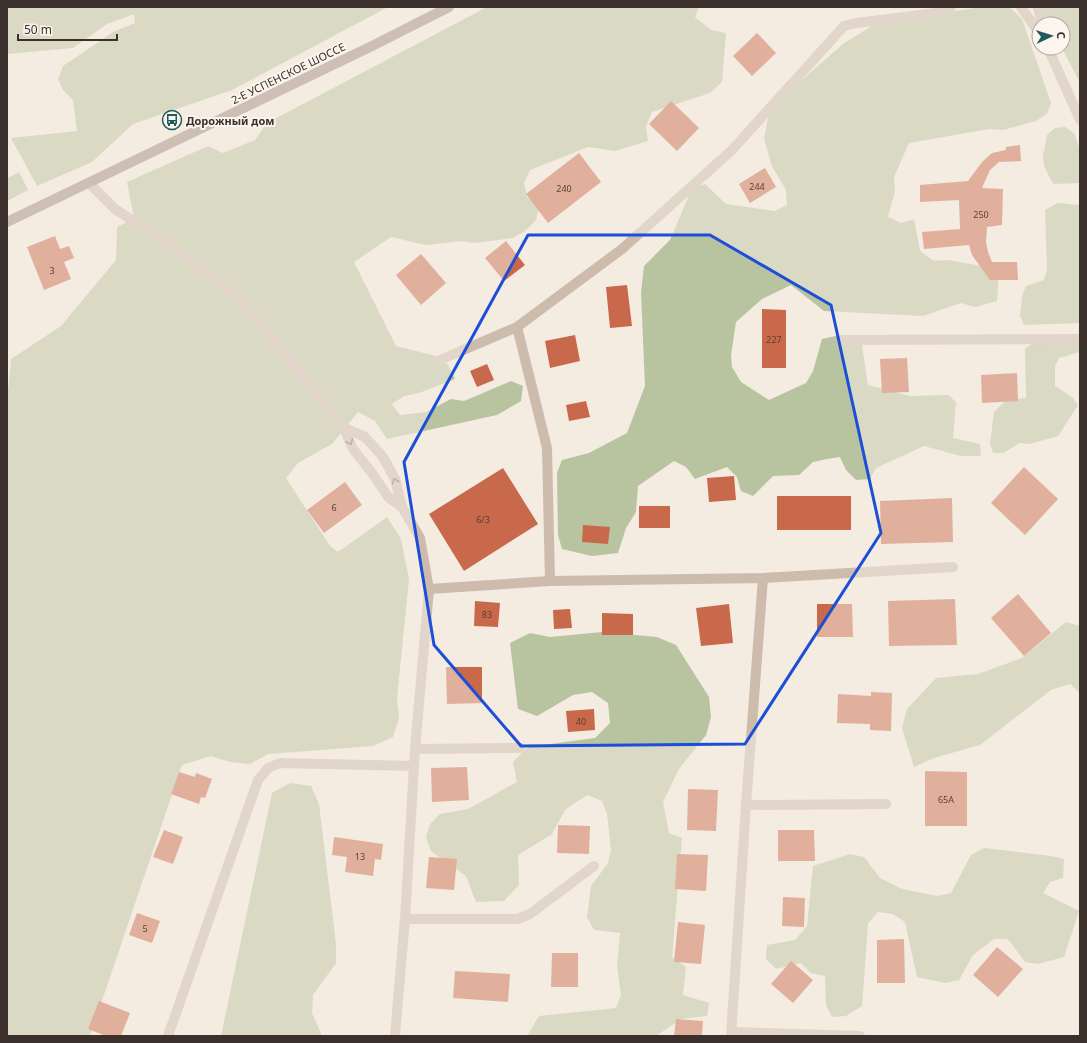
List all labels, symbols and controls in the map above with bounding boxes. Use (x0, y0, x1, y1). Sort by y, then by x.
scale bar (18, 16, 117, 42)
north arrow (1031, 16, 1071, 56)
text: 50 m (24, 21, 52, 38)
text: С (1054, 31, 1069, 39)
street label: 2-Е УСПЕНСКОЕ ШОССЕ (228, 39, 348, 107)
bus stop icon: Дорожный дом (161, 109, 183, 131)
place label: Дорожный дом (186, 113, 274, 128)
house number: 244 (749, 180, 765, 193)
house number: 240 (556, 182, 572, 195)
house number: 250 (973, 208, 989, 221)
house number: 3 (49, 264, 55, 277)
house number: 227 (766, 333, 782, 346)
one-way arrow (345, 437, 353, 445)
one-way arrow (391, 478, 400, 485)
house number: 6 (331, 501, 337, 514)
house number: 6/3 (476, 513, 490, 526)
house number: 83 (482, 608, 492, 621)
house number: 40 (576, 715, 586, 728)
house number: 65А (938, 793, 954, 806)
house number: 13 (355, 850, 365, 863)
house number: 5 (142, 922, 148, 935)

